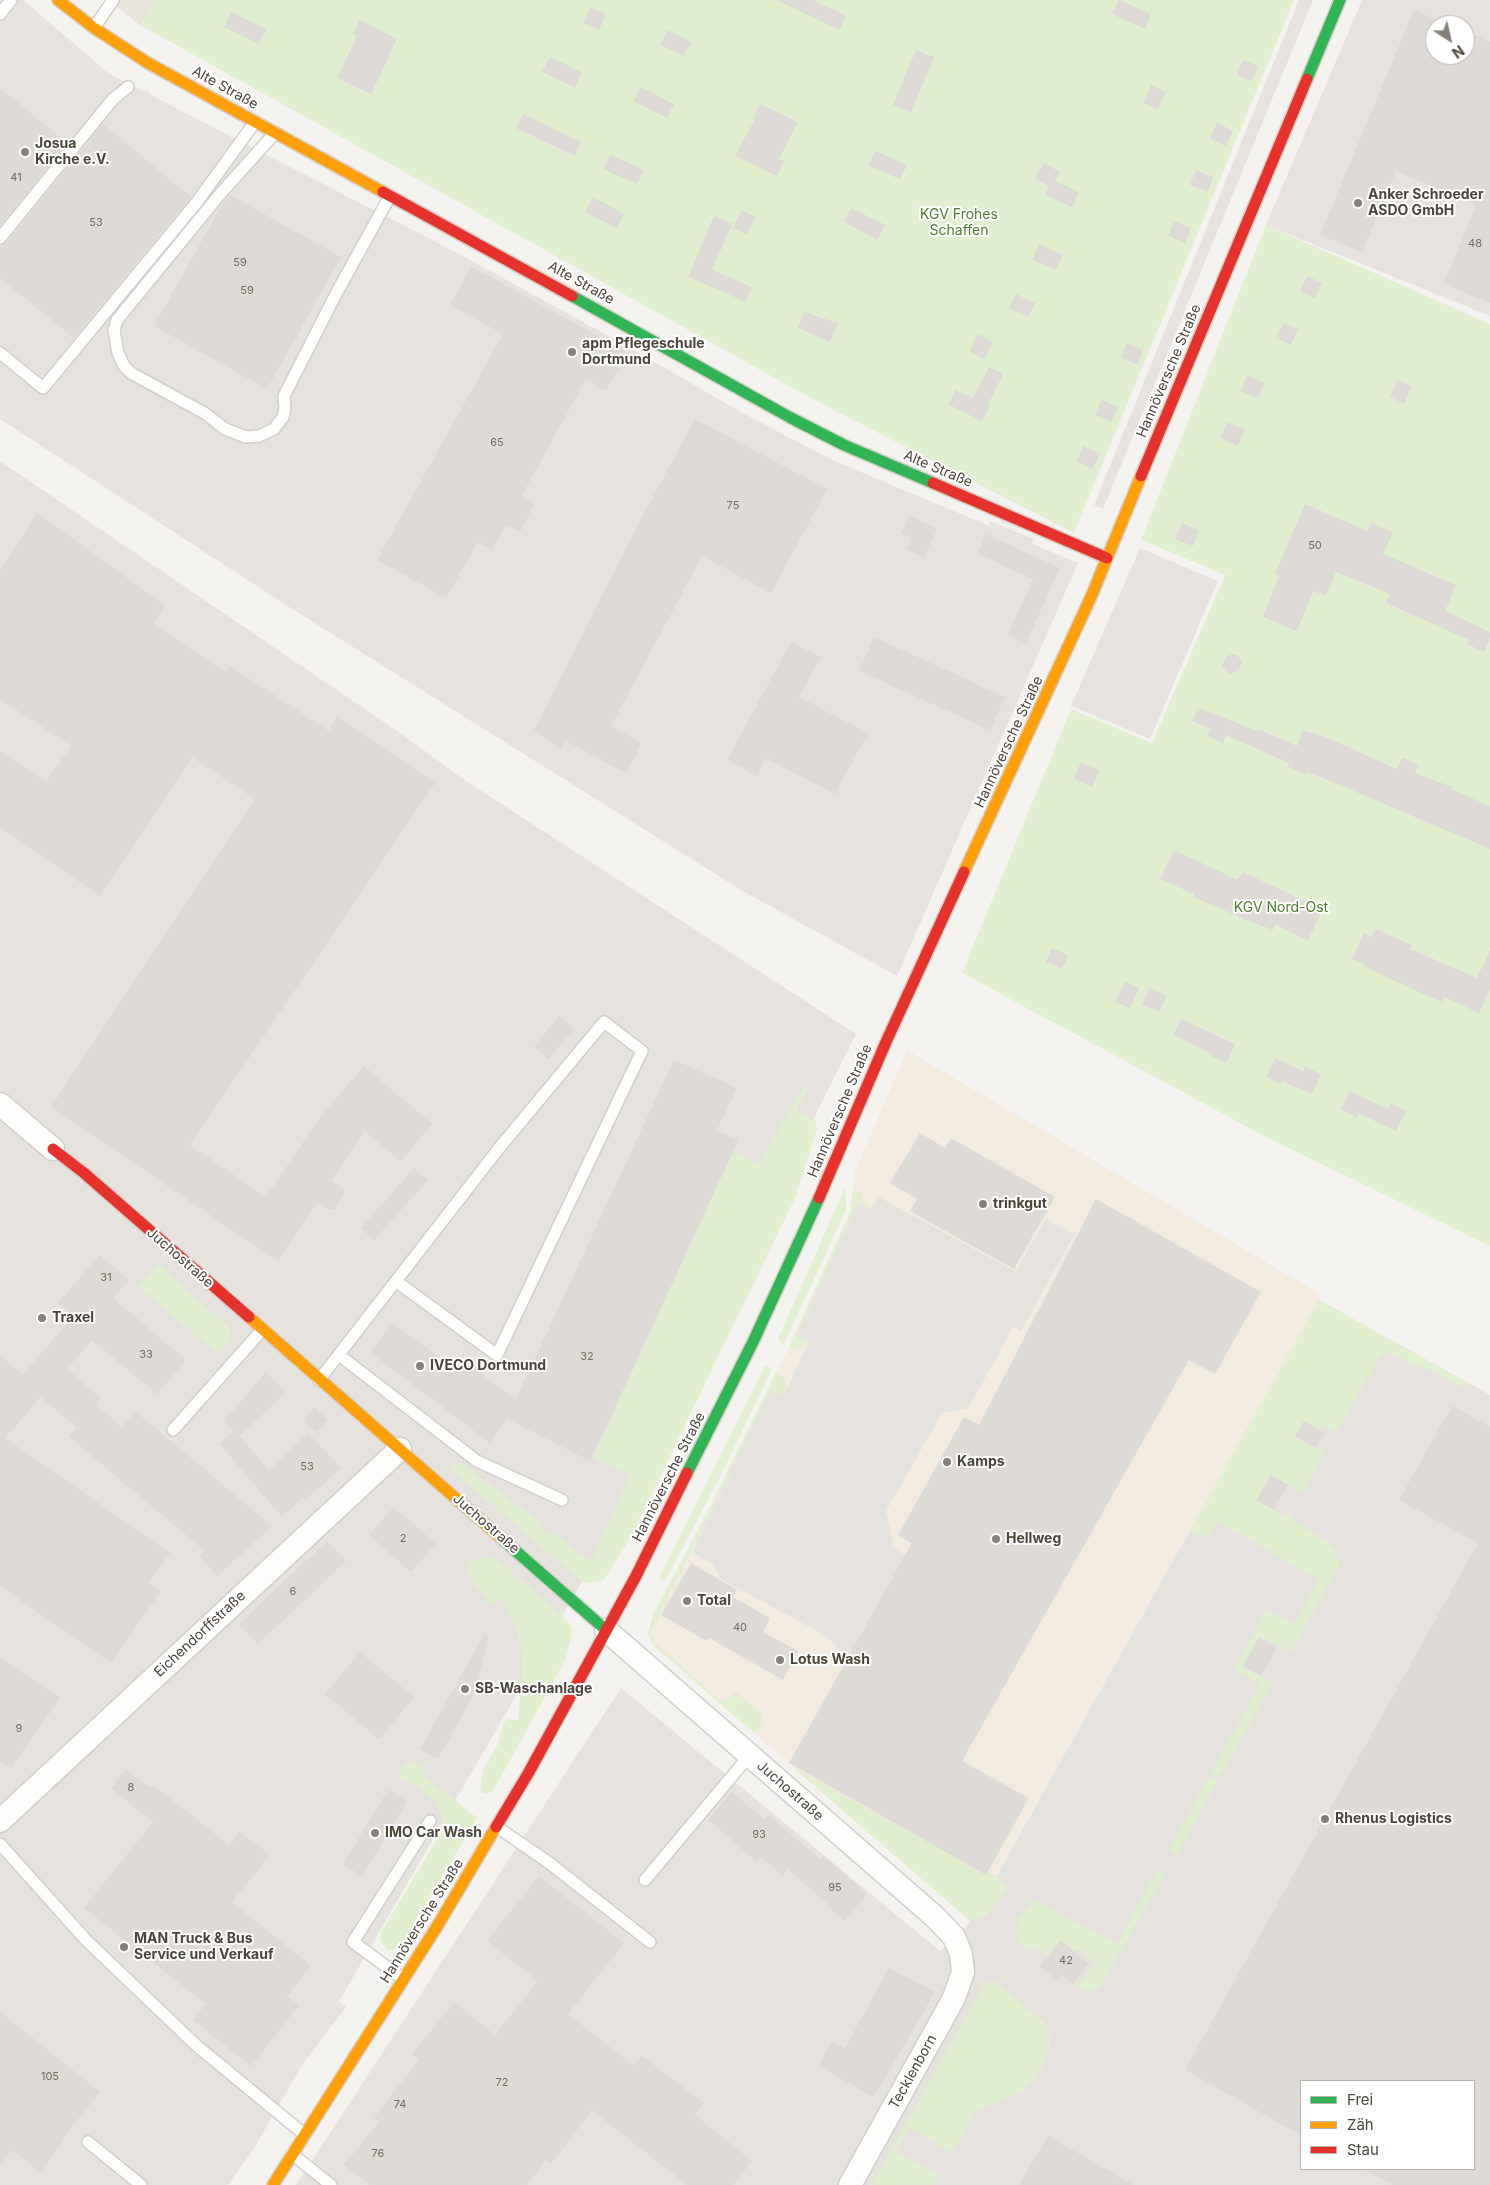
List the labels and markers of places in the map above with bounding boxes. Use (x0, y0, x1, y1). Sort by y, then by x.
place label: Josua Kirche e.V. (35, 136, 110, 168)
marker: Josua Kirche e.V. (19, 146, 31, 158)
place label: Anker Schroeder ASDO GmbH (1368, 187, 1484, 220)
marker: Anker Schroeder ASDO GmbH (1352, 197, 1364, 209)
place label: apm Pflegeschule Dortmund (582, 336, 705, 368)
marker: apm Pflegeschule Dortmund (566, 346, 578, 358)
place label: trinkgut (993, 1196, 1047, 1212)
marker: trinkgut (977, 1198, 989, 1210)
place label: Traxel (52, 1310, 94, 1326)
marker: Traxel (36, 1312, 48, 1324)
place label: IVECO Dortmund (430, 1358, 546, 1374)
marker: IVECO Dortmund (414, 1360, 426, 1372)
place label: Kamps (957, 1454, 1005, 1470)
marker: Kamps (941, 1456, 953, 1468)
place label: Hellweg (1006, 1531, 1061, 1547)
marker: Hellweg (990, 1533, 1002, 1545)
place label: Total (697, 1593, 731, 1609)
marker: Total (681, 1595, 693, 1607)
place label: Lotus Wash (790, 1652, 870, 1668)
marker: Lotus Wash (774, 1654, 786, 1666)
place label: SB-Waschanlage (475, 1681, 592, 1697)
marker: SB-Waschanlage (459, 1683, 471, 1695)
place label: Rhenus Logistics (1335, 1811, 1452, 1827)
marker: Rhenus Logistics (1319, 1813, 1331, 1825)
place label: IMO Car Wash (385, 1825, 482, 1841)
marker: IMO Car Wash (369, 1827, 381, 1839)
place label: MAN Truck & Bus Service und Verkauf (134, 1931, 273, 1964)
marker: MAN Truck & Bus Service und Verkauf (118, 1941, 130, 1953)

